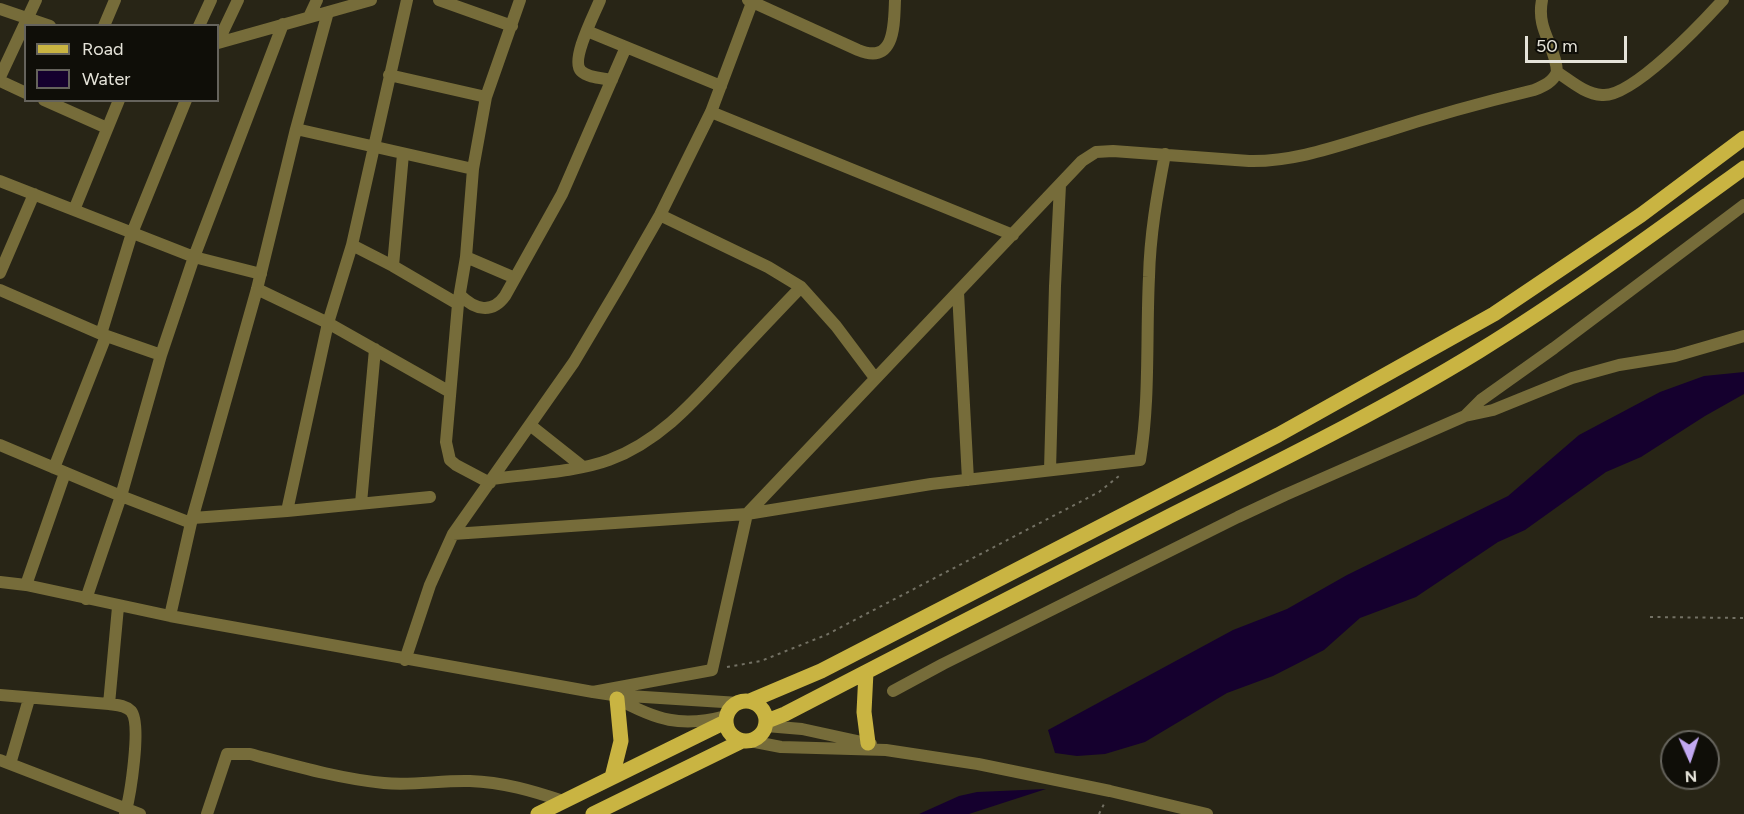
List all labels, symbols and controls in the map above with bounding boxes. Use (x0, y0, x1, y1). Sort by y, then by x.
legend (24, 24, 219, 102)
scale bar (1528, 24, 1630, 62)
text: 50 m (1536, 35, 1578, 57)
text: Road (82, 38, 123, 60)
text: Water (82, 68, 130, 90)
north arrow (1660, 730, 1720, 790)
text: N (1684, 767, 1698, 786)

